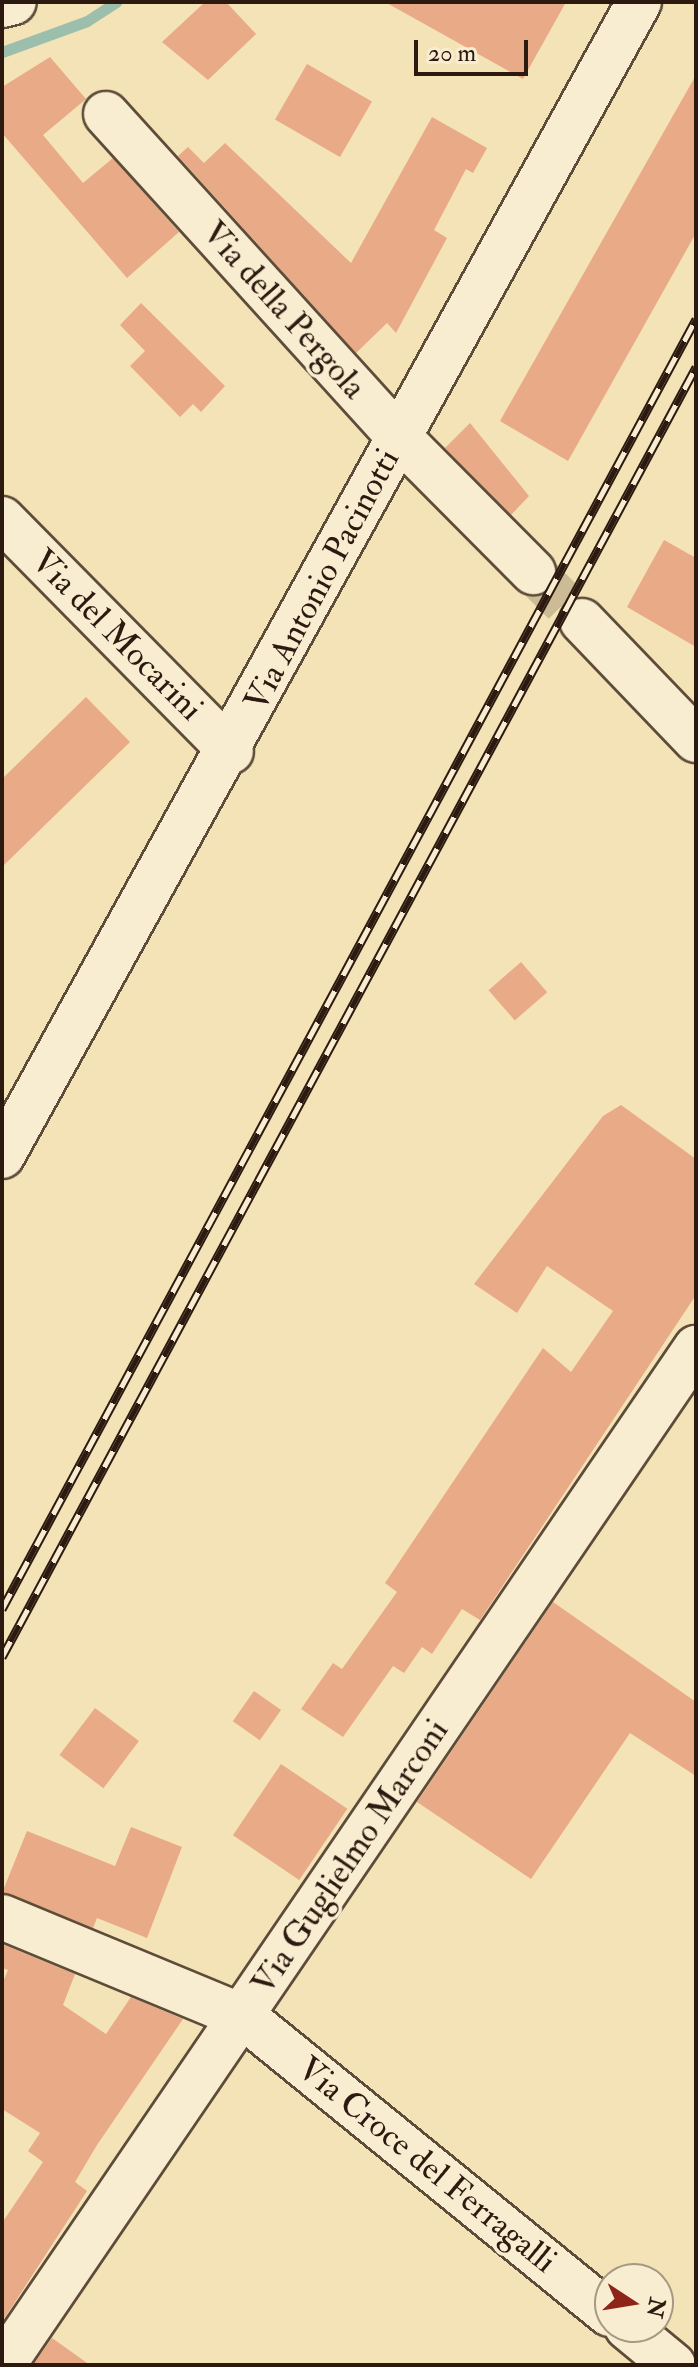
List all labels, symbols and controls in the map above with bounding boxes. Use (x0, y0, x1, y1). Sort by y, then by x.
scale bar (418, 24, 532, 74)
text: 20 m (428, 38, 476, 69)
street label: Via della Pergola (194, 213, 374, 407)
street label: Via Antonio Pacinotti (236, 442, 408, 718)
street label: Via del Mocarini (23, 541, 211, 729)
street label: Via Guglielmo Marconi (243, 1712, 457, 2002)
street label: Via Croce del Ferragalli (290, 2048, 564, 2282)
north arrow (594, 2263, 674, 2343)
text: N (640, 2295, 671, 2320)

